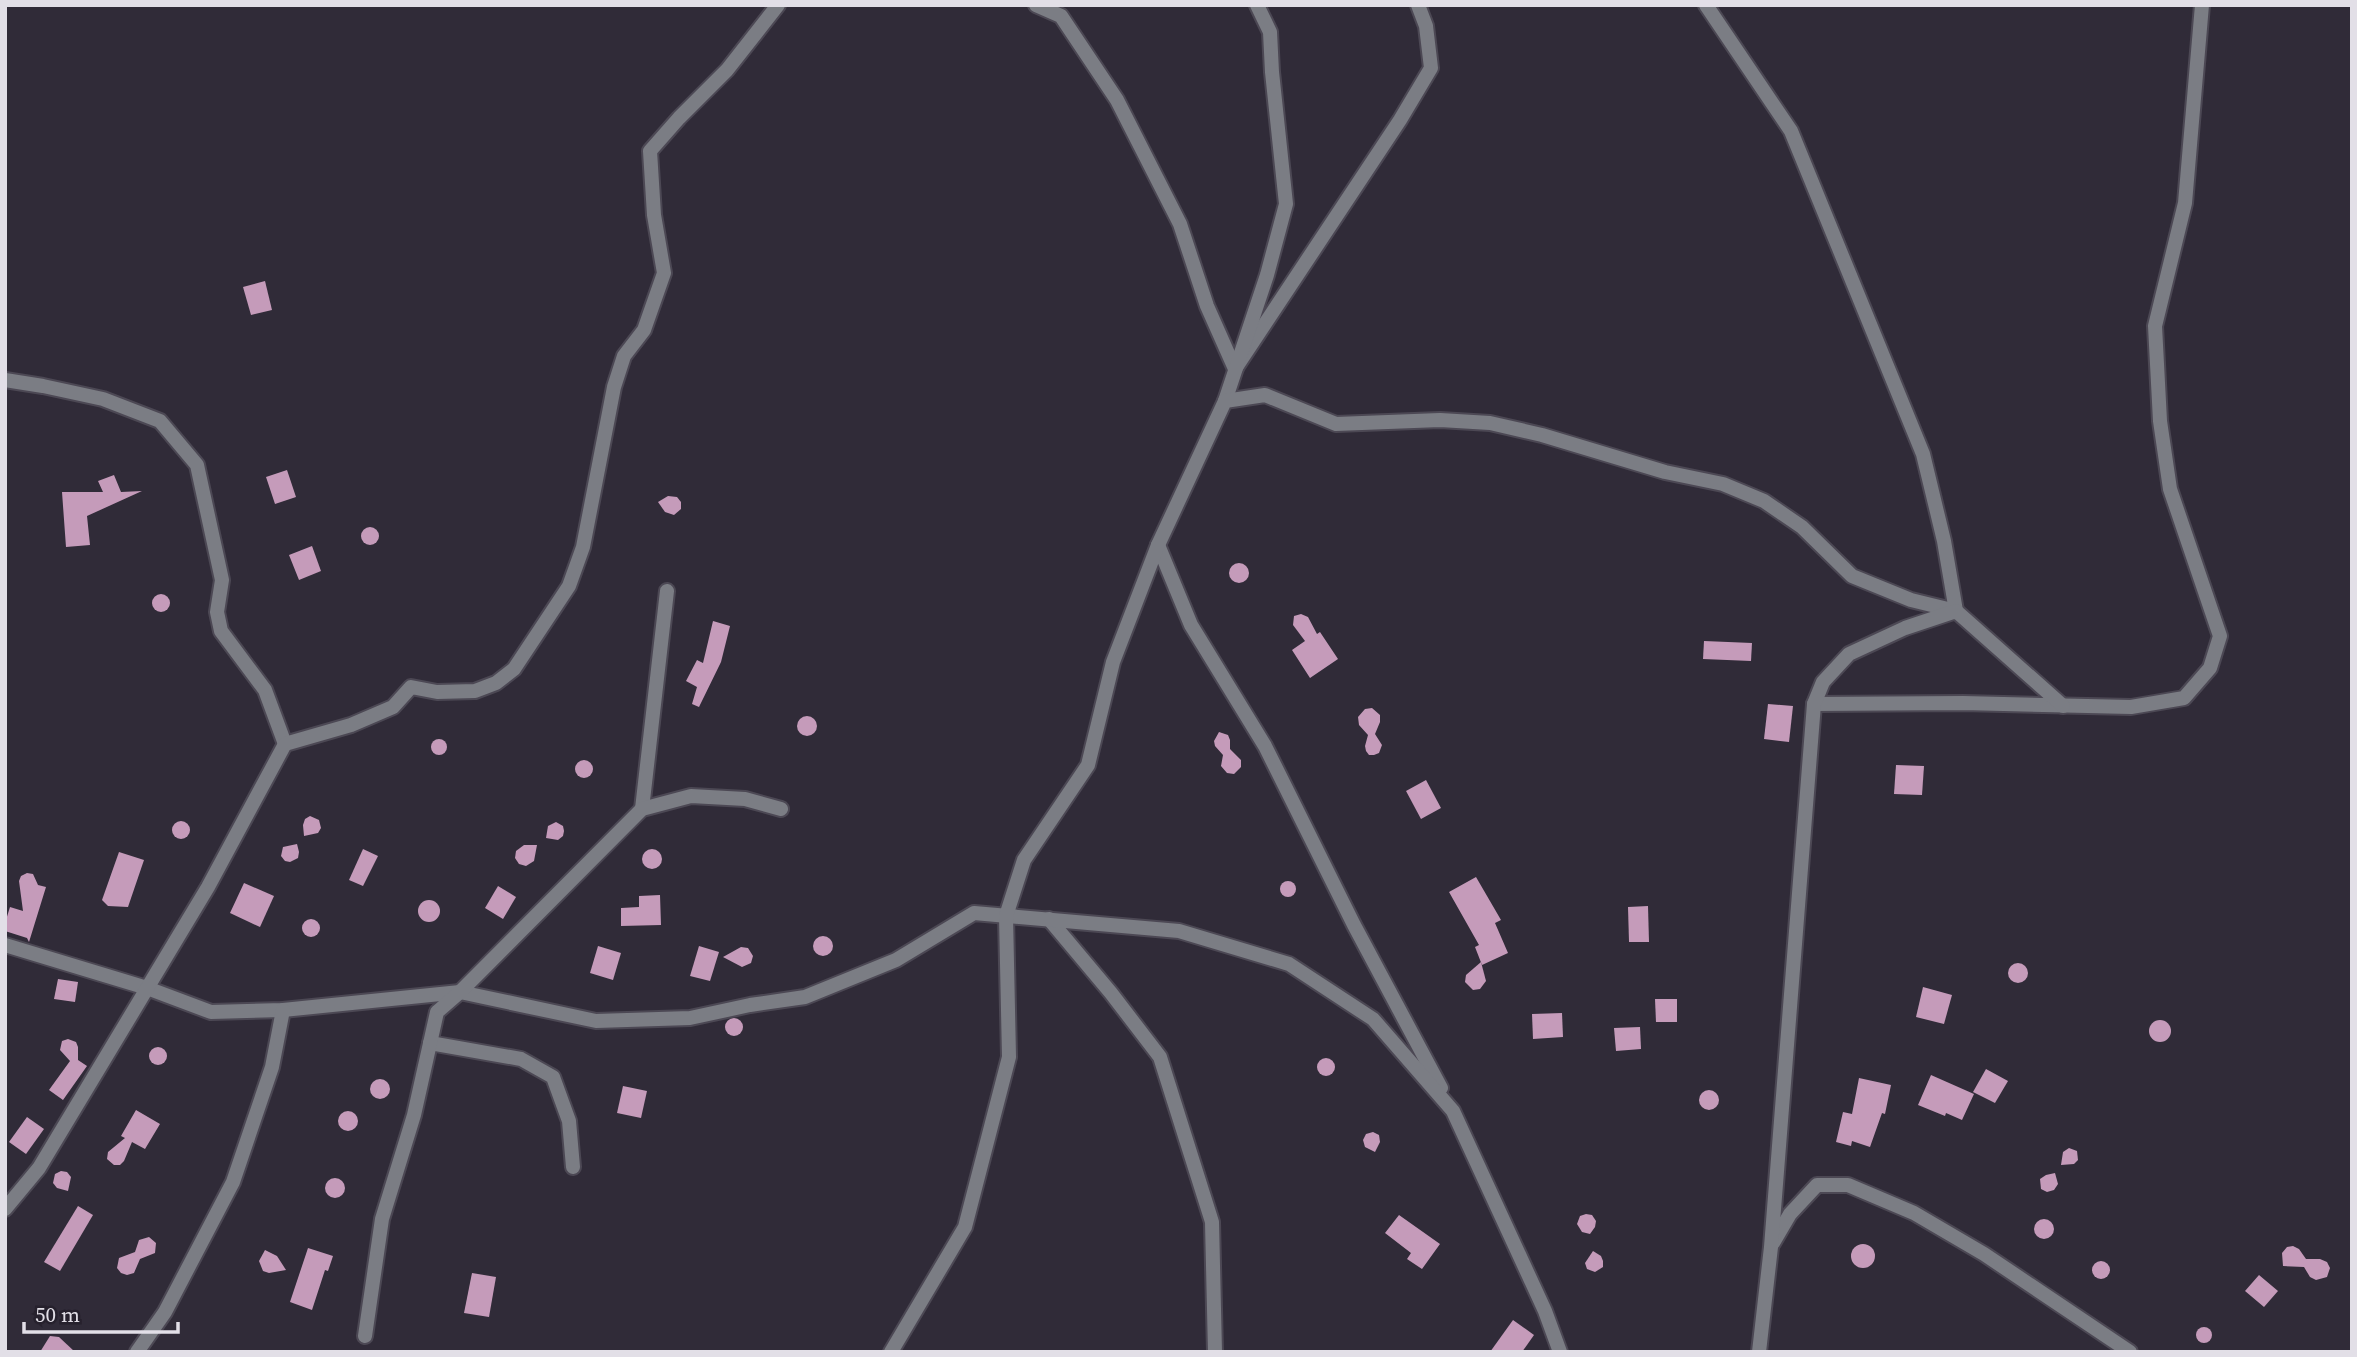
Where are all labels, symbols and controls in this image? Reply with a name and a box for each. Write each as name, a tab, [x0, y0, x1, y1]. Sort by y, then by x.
scale bar	[24, 1290, 178, 1334]
text: 50 m	[35, 1300, 80, 1329]

